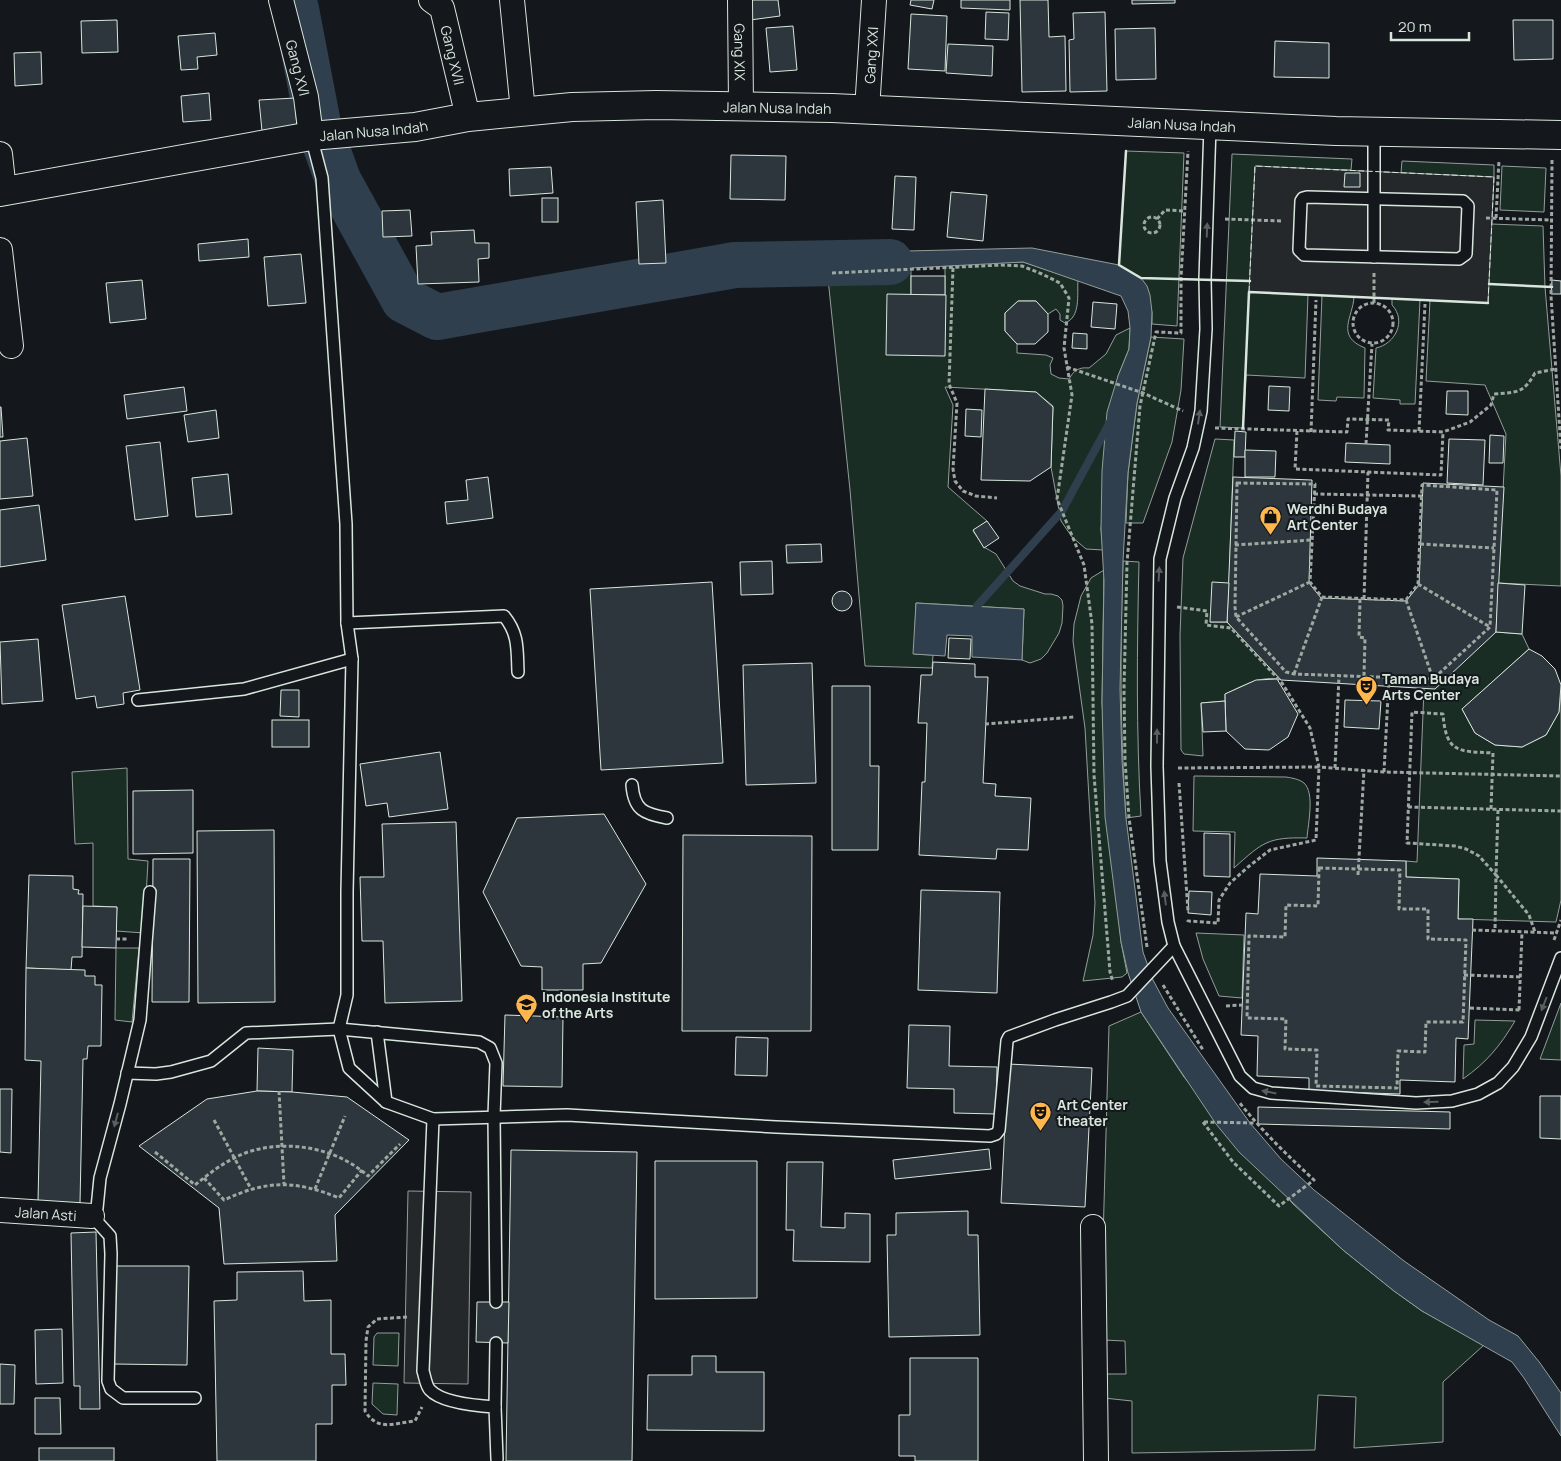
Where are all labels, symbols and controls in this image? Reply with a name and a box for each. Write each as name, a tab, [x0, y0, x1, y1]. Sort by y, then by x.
scale bar	[1391, 10, 1468, 42]
text: 20 m	[1398, 16, 1431, 37]
street label: Gang XVII	[437, 23, 469, 87]
street label: Gang XIX	[731, 23, 750, 81]
street label: Gang XXI	[859, 26, 882, 84]
street label: Gang XVI	[282, 38, 315, 98]
street label: Jalan Nusa Indah	[723, 97, 831, 117]
street label: Jalan Nusa Indah	[1127, 112, 1236, 136]
street label: Jalan Nusa Indah	[319, 115, 429, 145]
one-way arrow	[1203, 222, 1211, 238]
one-way arrow	[1196, 409, 1204, 425]
place label: Werdhi Budaya Art Center	[1287, 499, 1387, 534]
shop icon: Werdhi Budaya Art Center	[1259, 504, 1283, 535]
one-way arrow	[1156, 566, 1164, 582]
place label: Taman Budaya Arts Center	[1382, 669, 1479, 704]
theatre icon: Taman Budaya Arts Center	[1354, 674, 1378, 705]
one-way arrow	[1153, 728, 1161, 744]
one-way arrow	[1161, 890, 1169, 906]
place label: Indonesia Institute of the Arts	[542, 987, 670, 1022]
school or university icon: Indonesia Institute of the Arts	[514, 992, 538, 1023]
one-way arrow	[1539, 997, 1547, 1011]
one-way arrow	[1262, 1088, 1277, 1096]
place label: Art Center theater	[1057, 1095, 1128, 1130]
one-way arrow	[1423, 1099, 1439, 1107]
theatre icon: Art Center theater	[1029, 1100, 1053, 1131]
one-way arrow	[112, 1113, 120, 1128]
street label: Jalan Asti	[15, 1202, 77, 1224]

